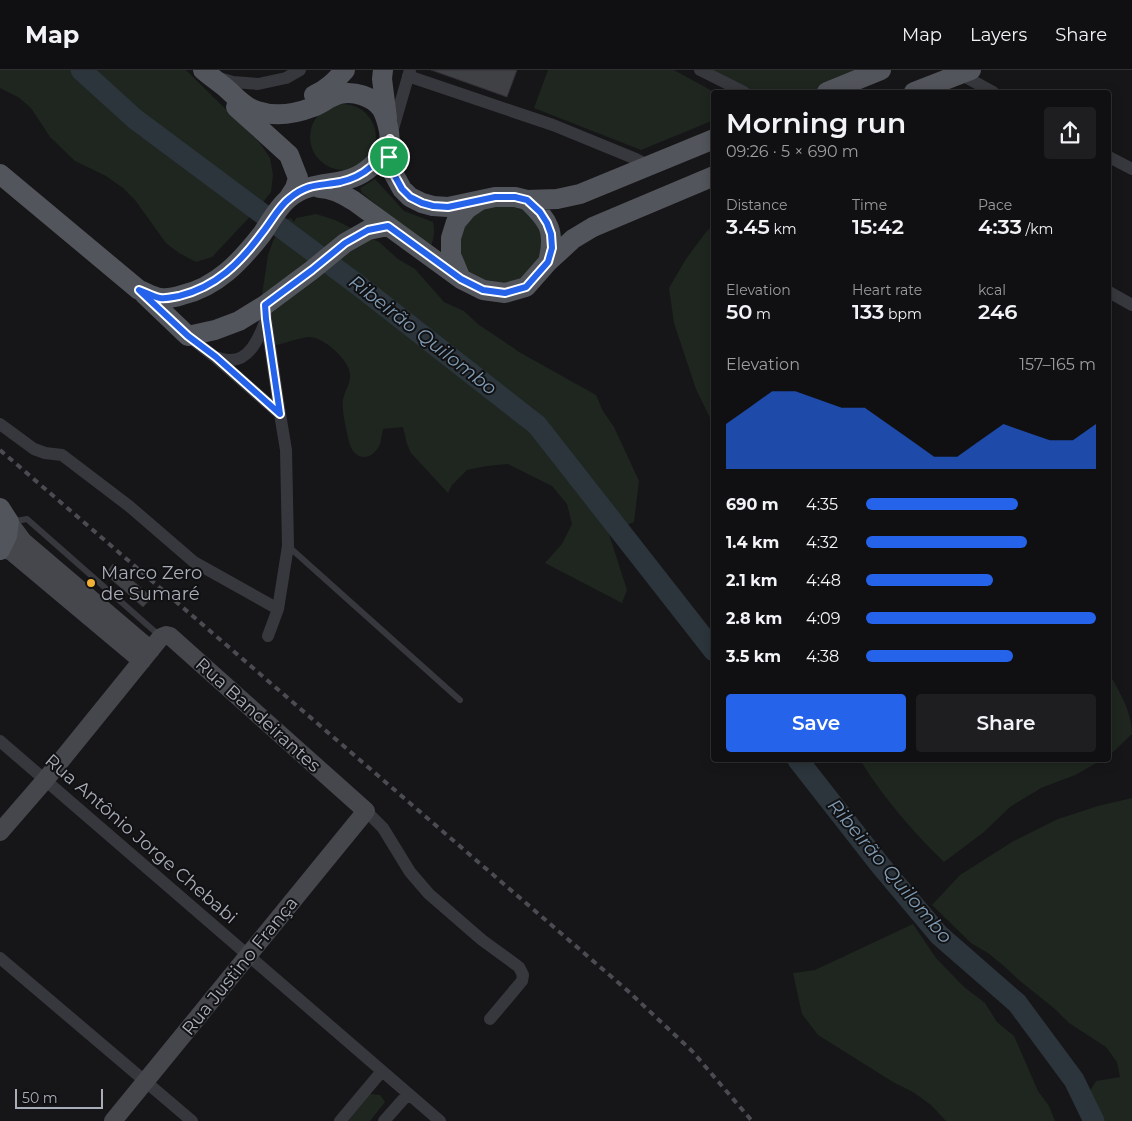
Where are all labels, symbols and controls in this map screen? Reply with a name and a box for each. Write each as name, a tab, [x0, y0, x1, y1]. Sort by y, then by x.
text: Map	[25, 20, 79, 49]
text: Map	[902, 24, 942, 46]
text: Layers	[970, 24, 1027, 46]
text: Share	[1055, 24, 1107, 46]
text: Morning run	[726, 106, 906, 140]
button: share	[1044, 107, 1096, 159]
pin	[368, 136, 410, 178]
text: 09:26 · 5 × 690 m	[726, 142, 859, 161]
icon: arrive	[375, 143, 403, 171]
text: Distance	[726, 196, 788, 214]
text: Time	[852, 196, 887, 214]
text: Pace	[978, 196, 1012, 214]
text: 3.45	[726, 214, 770, 239]
text: 15:42	[852, 214, 904, 239]
text: 4:33	[978, 214, 1022, 239]
text: km	[770, 220, 797, 238]
text: /km	[1022, 220, 1053, 238]
water label: Ribeirão Quilombo	[345, 270, 502, 400]
text: Elevation	[726, 281, 791, 299]
text: Heart rate	[852, 281, 922, 299]
text: kcal	[978, 281, 1006, 299]
text: 50	[726, 299, 752, 324]
text: 133	[852, 299, 884, 324]
text: 246	[978, 299, 1017, 324]
text: m	[752, 305, 771, 323]
text: bpm	[884, 305, 922, 323]
text: Elevation	[726, 355, 800, 374]
text: 157–165 m	[1019, 355, 1096, 374]
text: 690 m	[726, 495, 779, 514]
text: 4:35	[806, 495, 838, 514]
text: 1.4 km	[726, 533, 779, 552]
text: 4:32	[806, 533, 838, 552]
place label: Marco Zero de Sumaré	[101, 562, 202, 605]
text: 2.1 km	[726, 571, 778, 590]
text: 4:48	[806, 571, 841, 590]
marker: Marco Zero de Sumaré	[85, 577, 97, 589]
text: 2.8 km	[726, 609, 782, 628]
text: 4:09	[806, 609, 840, 628]
text: 3.5 km	[726, 647, 781, 666]
text: 4:38	[806, 647, 839, 666]
street label: Rua Bandeirantes	[191, 653, 325, 777]
button: Save	[726, 694, 906, 752]
button: Share	[916, 694, 1096, 752]
street label: Rua Antônio Jorge Chebabi	[40, 749, 242, 929]
water label: Ribeirão Quilombo	[823, 794, 957, 948]
street label: Rua Justino França	[177, 892, 303, 1040]
scale bar	[15, 1086, 102, 1109]
text: 50 m	[22, 1089, 58, 1107]

